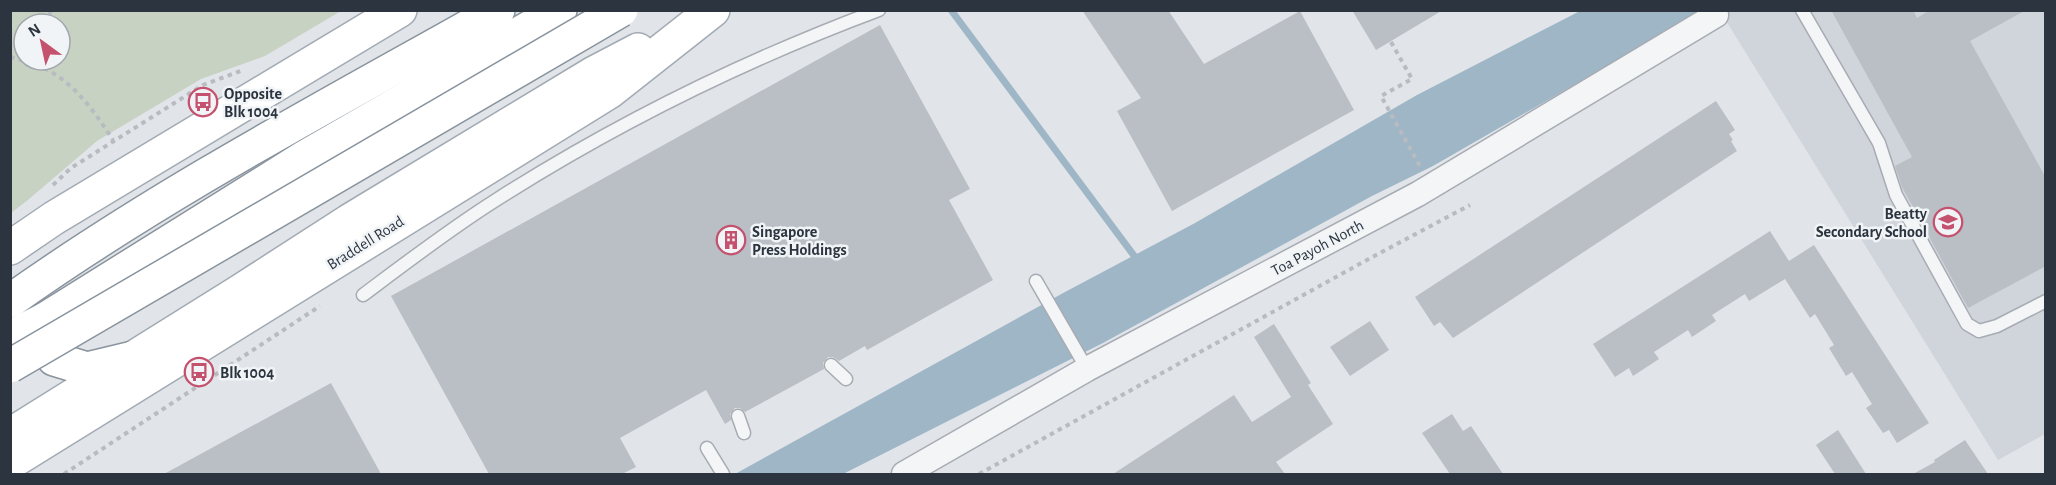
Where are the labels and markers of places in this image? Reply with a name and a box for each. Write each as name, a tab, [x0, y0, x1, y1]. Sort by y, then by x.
bus stop icon: Opposite Blk 1004	[187, 86, 219, 118]
place label: Opposite Blk 1004	[224, 86, 282, 120]
place label: Beatty Secondary School	[1816, 206, 1928, 241]
school or university icon: Beatty Secondary School	[1932, 206, 1964, 238]
building icon: Singapore Press Holdings	[715, 224, 747, 256]
place label: Singapore Press Holdings	[752, 224, 847, 258]
bus stop icon: Blk 1004	[183, 356, 215, 388]
place label: Blk 1004	[220, 365, 274, 381]

